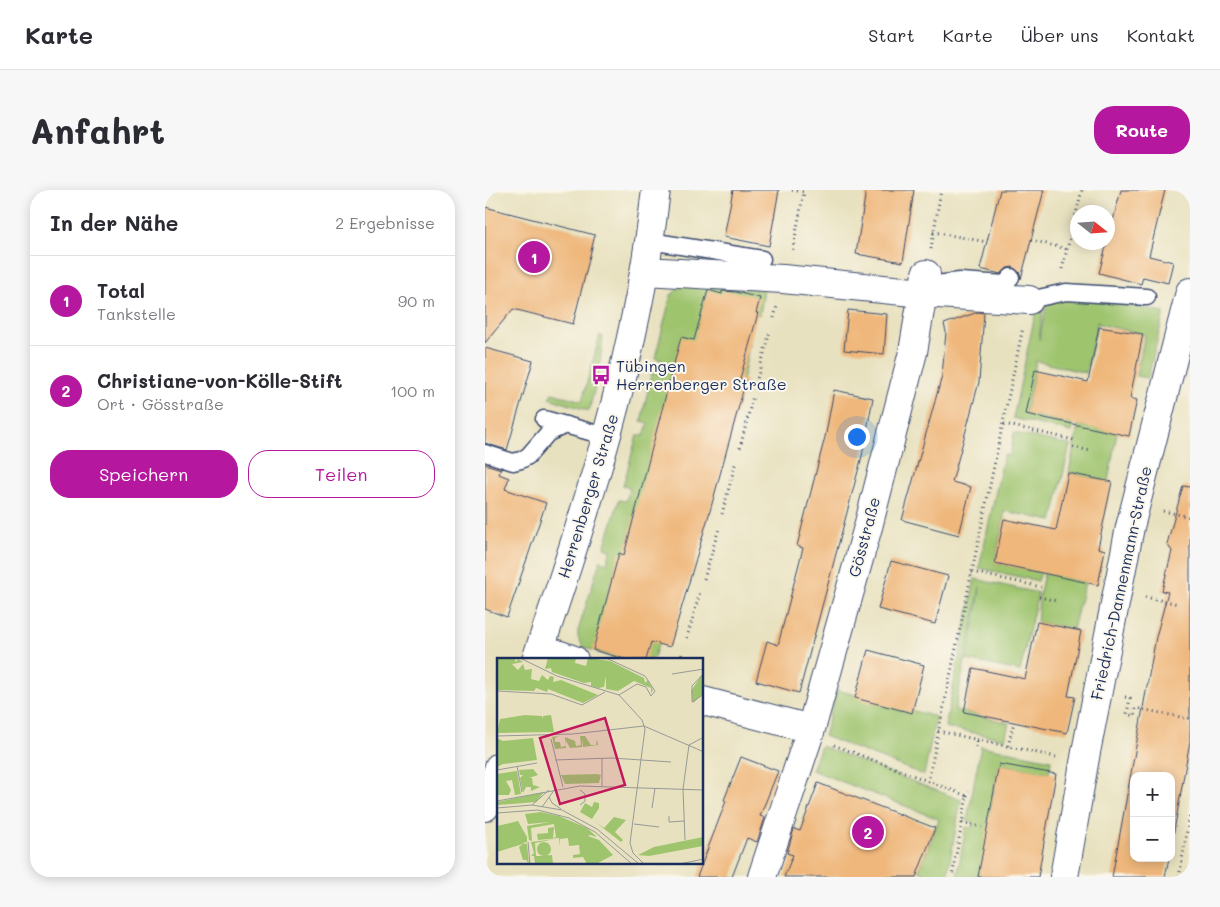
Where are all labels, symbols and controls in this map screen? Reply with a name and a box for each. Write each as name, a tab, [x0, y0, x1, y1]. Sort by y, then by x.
text: Karte	[25, 19, 93, 50]
text: Start	[868, 23, 915, 47]
text: Karte	[943, 23, 993, 47]
text: Über uns	[1021, 23, 1099, 47]
text: Kontakt	[1127, 23, 1195, 47]
button: Route	[1094, 106, 1190, 154]
text: Anfahrt	[30, 107, 165, 153]
north arrow	[1070, 205, 1115, 250]
text: In der Nähe	[50, 209, 178, 236]
text: 2 Ergebnisse	[335, 212, 435, 233]
pin: 1	[518, 238, 550, 276]
text: Total	[97, 278, 145, 303]
text: 1	[62, 290, 70, 311]
text: 90 m	[398, 290, 435, 311]
text: Tankstelle	[97, 303, 176, 324]
place label: Tübingen Herrenberger Straße	[616, 355, 787, 394]
bus stop icon: Tübingen Herrenberger Straße	[590, 364, 612, 386]
text: Christiane-von-Kölle-Stift	[97, 368, 343, 393]
text: 2	[62, 380, 70, 401]
text: 100 m	[390, 380, 435, 401]
text: Ort · Gösstraße	[97, 393, 224, 414]
street label: Herrenberger Straße	[553, 411, 623, 581]
your location	[844, 424, 870, 450]
button: Speichern	[50, 450, 238, 498]
button: Teilen	[248, 450, 435, 498]
street label: Friedrich-Dannenmann-Straße	[1085, 464, 1156, 702]
street label: Gösstraße	[843, 495, 884, 579]
inset map	[497, 658, 704, 864]
map controls	[1130, 772, 1175, 862]
button: +	[1130, 772, 1175, 817]
pin: 2	[852, 813, 884, 851]
button: −	[1130, 817, 1175, 862]

